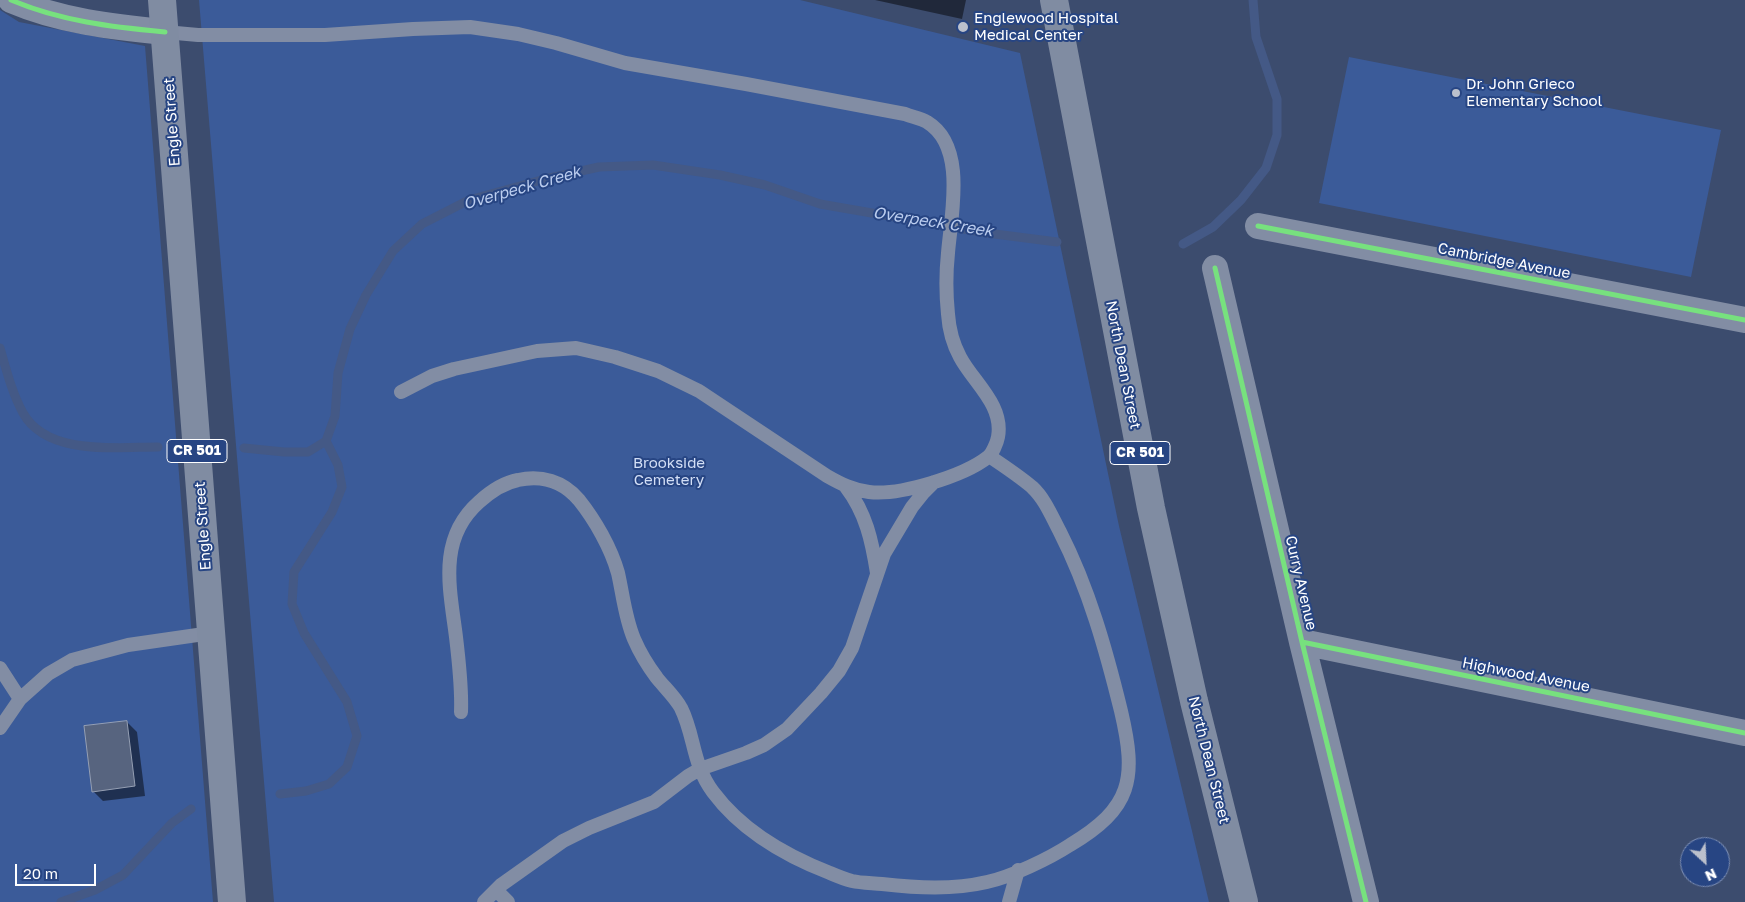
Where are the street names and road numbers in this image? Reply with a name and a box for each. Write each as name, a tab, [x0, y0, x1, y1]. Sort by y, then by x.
street label: Engle Street	[160, 77, 184, 167]
street label: Cambridge Avenue	[1436, 239, 1572, 283]
street label: North Dean Street	[1102, 299, 1144, 431]
road number: CR 501	[167, 440, 227, 462]
road number: CR 501	[1110, 442, 1170, 464]
street label: Engle Street	[191, 481, 215, 571]
street label: Curry Avenue	[1281, 534, 1321, 632]
street label: Highwood Avenue	[1461, 654, 1591, 696]
street label: North Dean Street	[1184, 694, 1234, 826]

